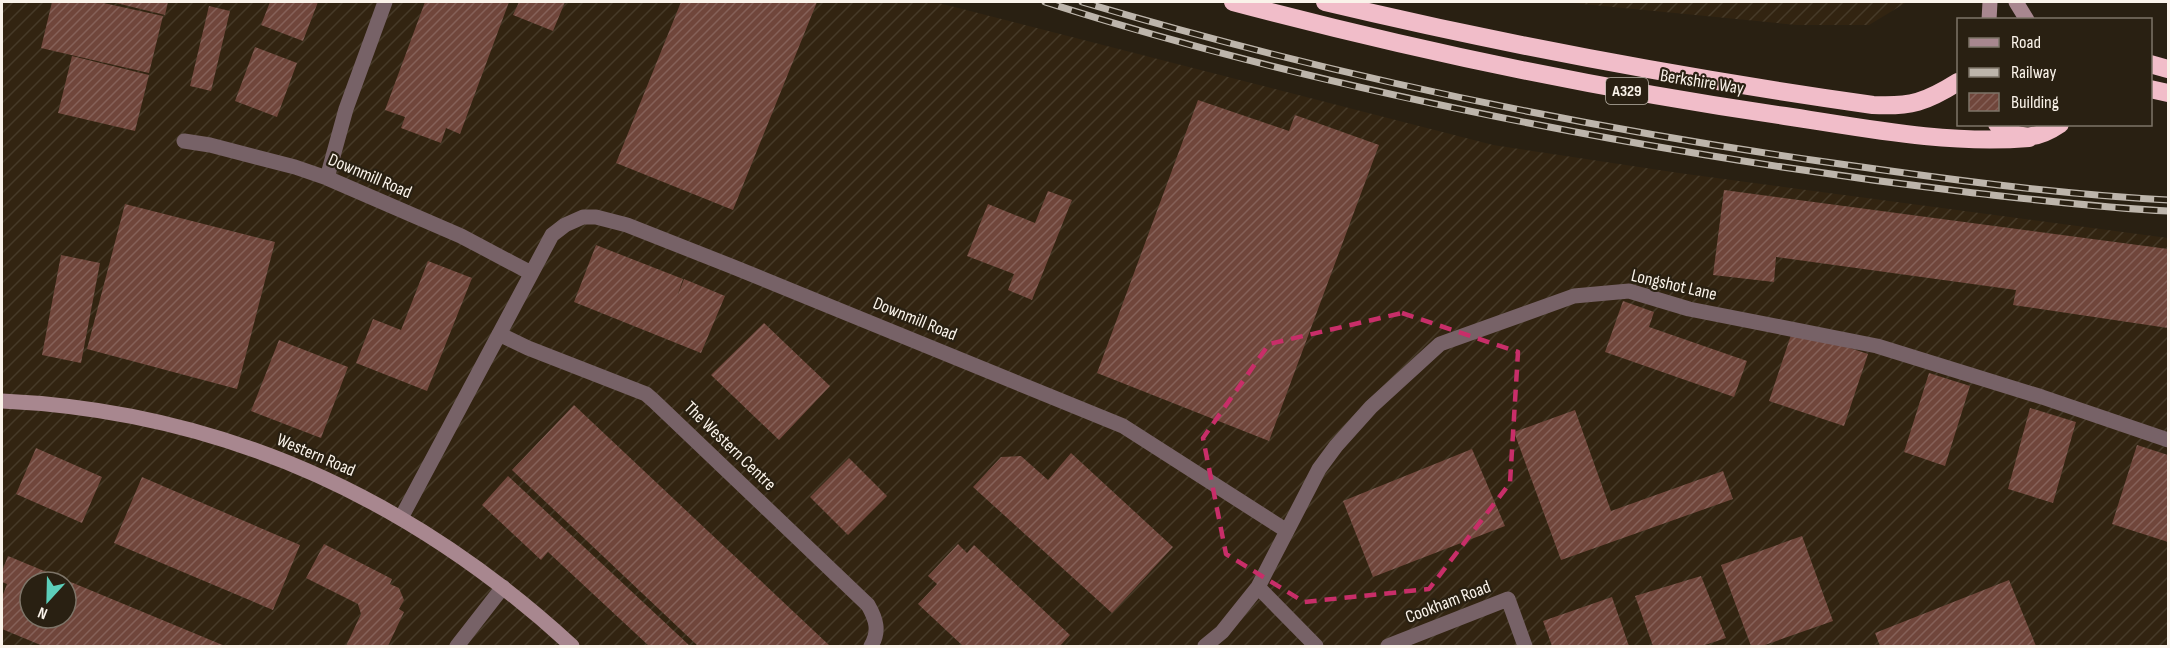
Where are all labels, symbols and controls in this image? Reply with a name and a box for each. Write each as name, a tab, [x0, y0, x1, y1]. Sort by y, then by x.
legend	[1957, 18, 2152, 126]
text: Road	[2011, 32, 2041, 53]
text: Railway	[2011, 62, 2056, 83]
street label: Berkshire Way	[1659, 65, 1745, 99]
road number: A329	[1606, 78, 1648, 104]
text: Building	[2011, 92, 2059, 113]
street label: Downmill Road	[325, 149, 415, 203]
street label: Longshot Lane	[1629, 265, 1719, 305]
street label: Downmill Road	[870, 293, 960, 345]
street label: The Western Centre	[680, 397, 780, 495]
street label: Western Road	[274, 429, 358, 481]
north arrow	[18, 570, 78, 630]
street label: Cookham Road	[1402, 576, 1494, 628]
text: N	[35, 602, 50, 623]

